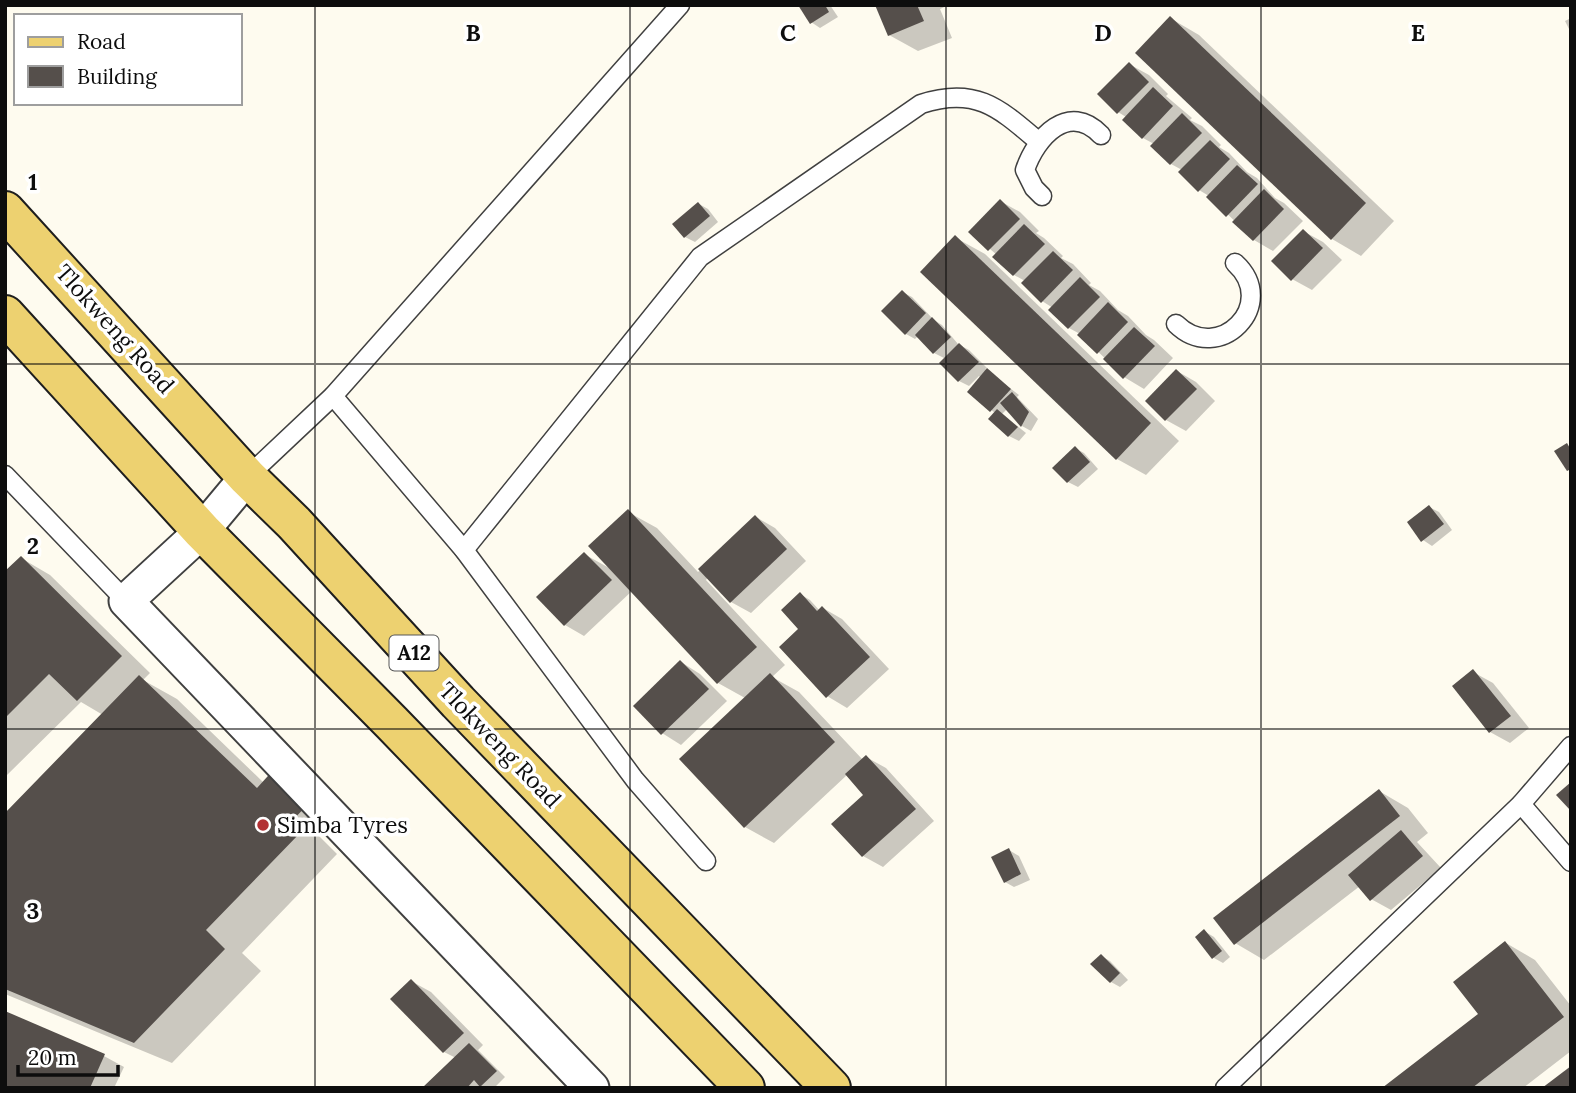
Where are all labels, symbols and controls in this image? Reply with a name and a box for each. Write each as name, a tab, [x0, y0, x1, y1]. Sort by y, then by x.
legend	[14, 14, 242, 105]
text: B	[465, 18, 481, 47]
text: C	[780, 18, 796, 47]
text: D	[1094, 18, 1112, 47]
text: E	[1411, 18, 1425, 47]
text: Road	[77, 28, 126, 55]
text: Building	[77, 63, 157, 90]
text: 1	[28, 167, 38, 196]
street label: Tlokweng Road	[50, 258, 181, 399]
text: 2	[27, 531, 39, 560]
road number: A12	[390, 636, 438, 670]
street label: Tlokweng Road	[433, 676, 568, 814]
place label: Simba Tyres	[277, 810, 408, 839]
marker: Simba Tyres	[255, 817, 271, 833]
text: 3	[27, 896, 39, 925]
scale bar	[18, 1034, 117, 1078]
text: 20 m	[28, 1044, 77, 1071]

